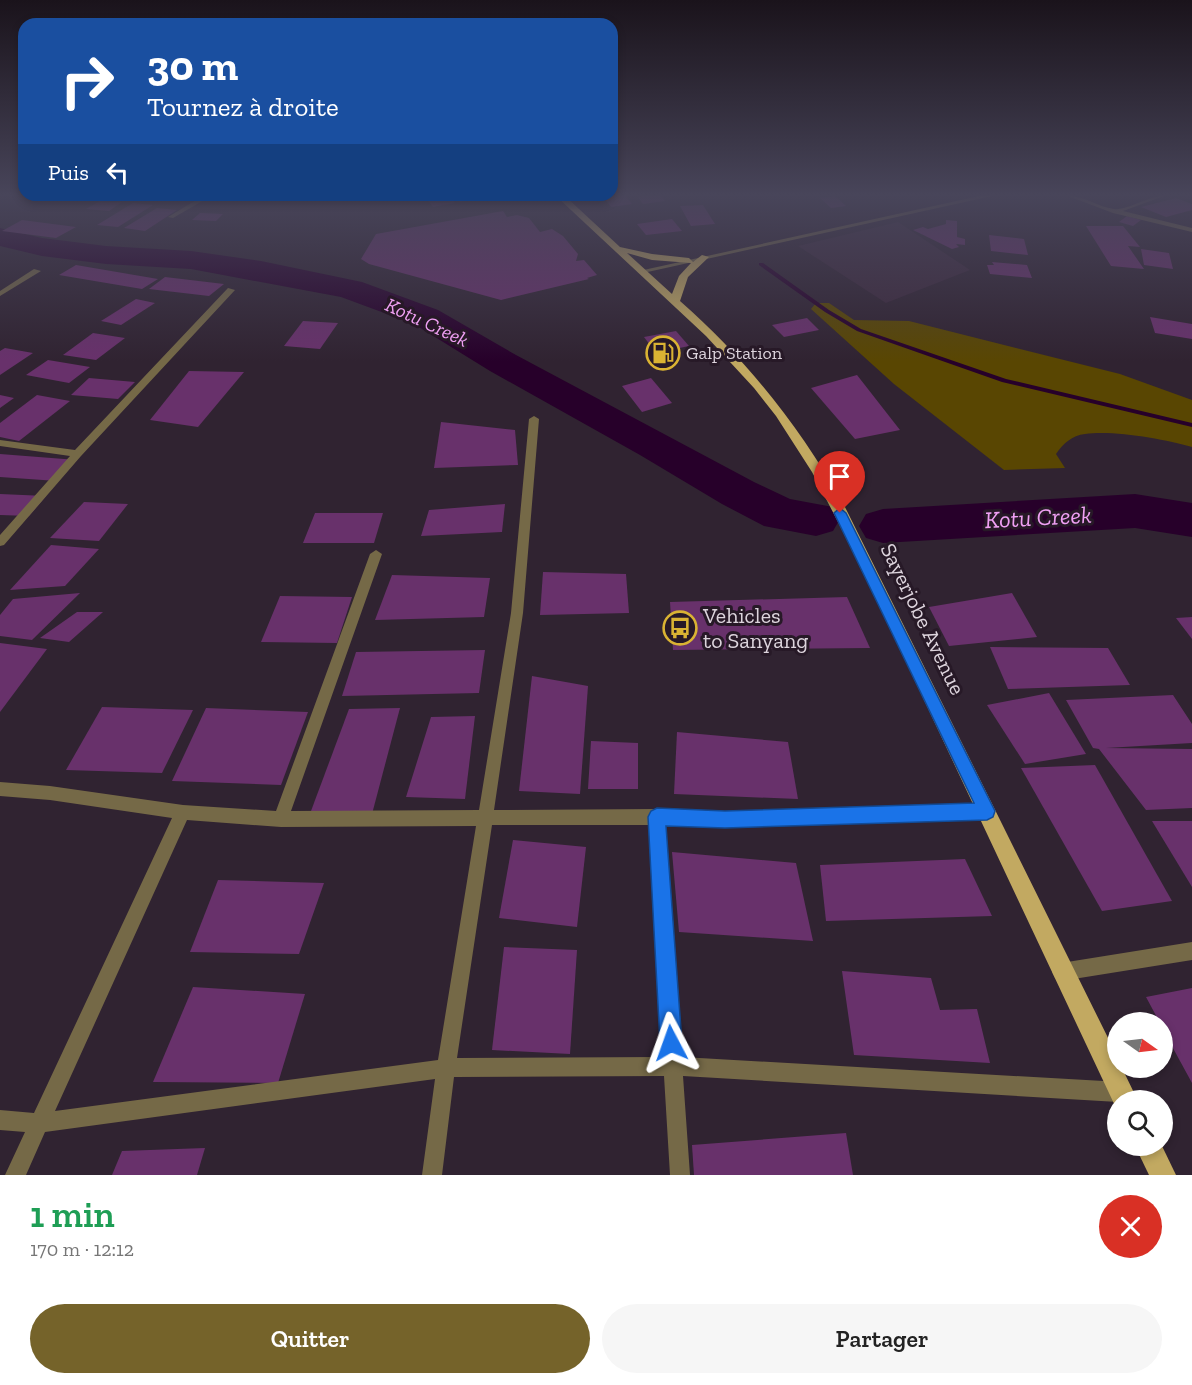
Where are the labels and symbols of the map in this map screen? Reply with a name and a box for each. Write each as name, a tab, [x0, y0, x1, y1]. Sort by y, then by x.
water label: Kotu Creek	[382, 292, 473, 352]
fuel station icon: Galp Station	[645, 335, 681, 371]
place label: Galp Station	[686, 342, 783, 364]
pin	[814, 451, 865, 513]
water label: Kotu Creek	[984, 500, 1092, 534]
street label: Sayerjobe Avenue	[875, 539, 971, 699]
place label: Vehicles to Sanyang	[702, 602, 808, 654]
bus stop icon: Vehicles to Sanyang	[662, 610, 698, 646]
position arrow	[639, 1011, 703, 1075]
north arrow	[1107, 1012, 1173, 1078]

